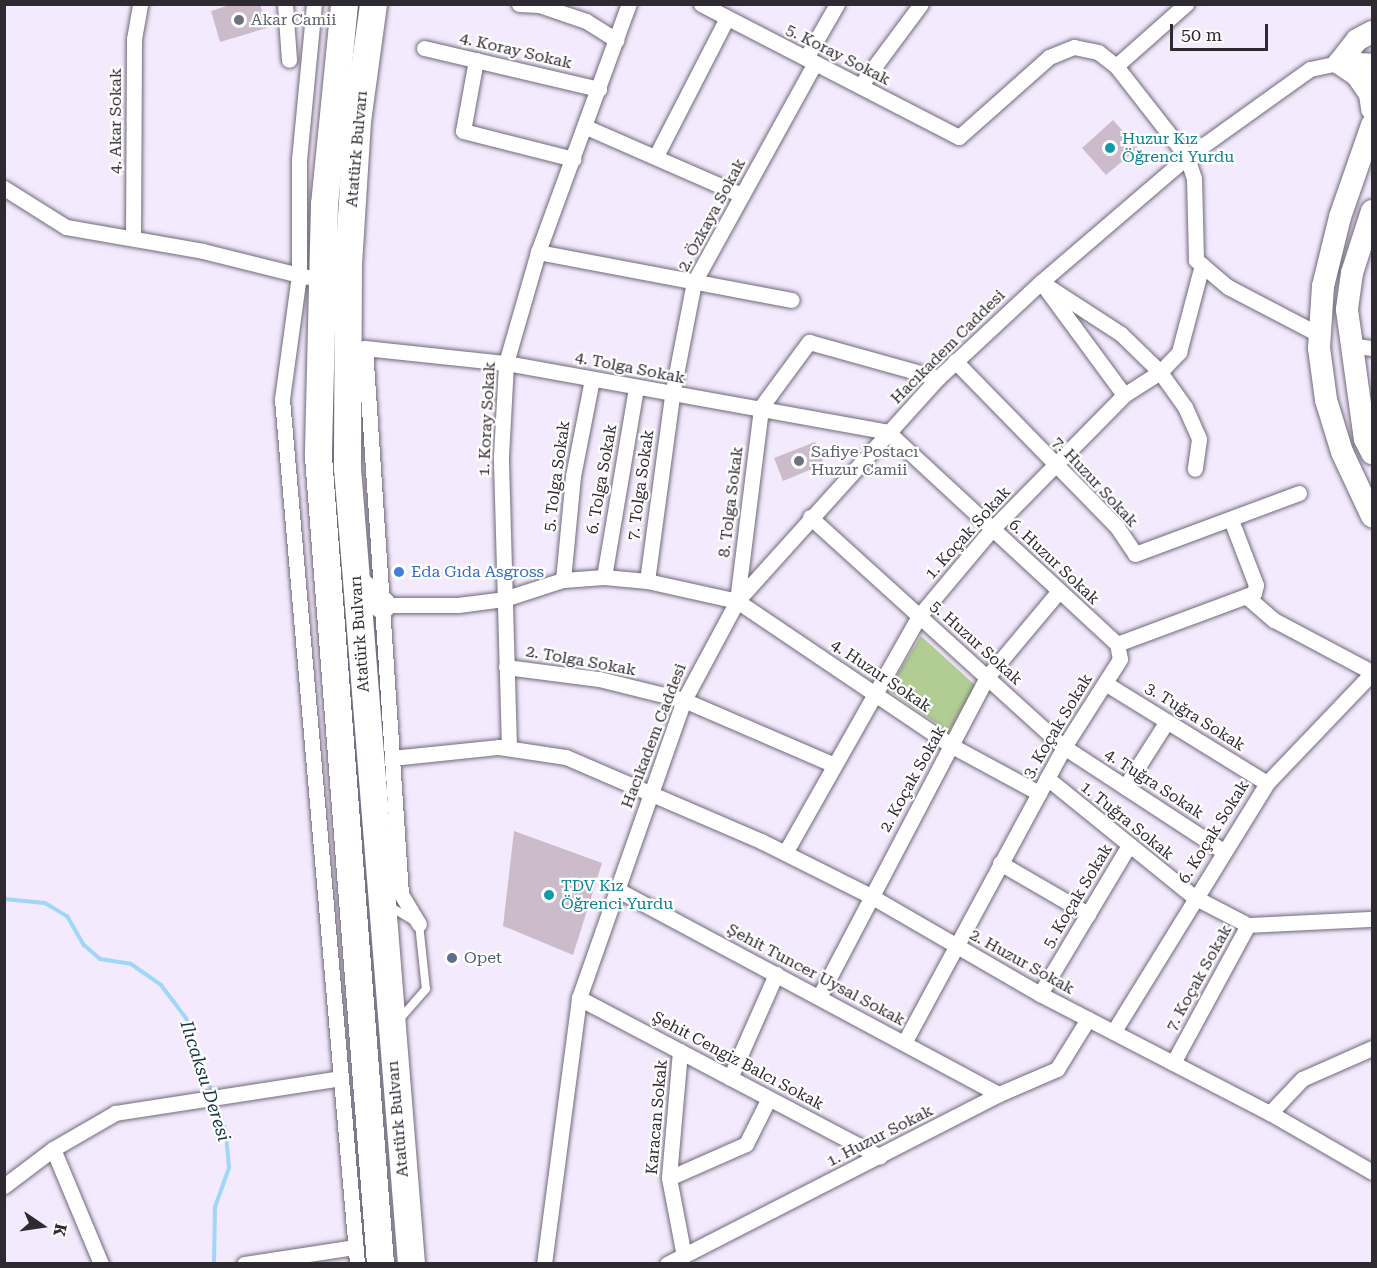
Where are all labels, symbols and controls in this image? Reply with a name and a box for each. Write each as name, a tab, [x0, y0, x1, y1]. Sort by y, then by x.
place label: Akar Camii	[251, 10, 336, 30]
scale bar	[1173, 12, 1270, 50]
marker: Akar Camii	[232, 13, 246, 27]
street label: 5. Koray Sokak	[782, 20, 894, 90]
text: 50 m	[1181, 24, 1222, 45]
street label: 4. Koray Sokak	[458, 29, 574, 73]
street label: 4. Akar Sokak	[106, 68, 126, 174]
street label: Atatürk Bulvarı	[342, 90, 372, 208]
place label: Huzur Kız Öğrenci Yurdu	[1122, 129, 1234, 167]
marker: Huzur Kız Öğrenci Yurdu	[1103, 141, 1117, 155]
street label: 2. Özkaya Sokak	[674, 155, 750, 275]
street label: Hacıkadem Caddesi	[887, 286, 1009, 408]
street label: 4. Tolga Sokak	[573, 348, 687, 388]
street label: 1. Koray Sokak	[474, 361, 500, 477]
street label: 5. Tolga Sokak	[540, 419, 574, 533]
street label: 6. Tolga Sokak	[583, 422, 621, 536]
street label: 7. Tolga Sokak	[624, 428, 658, 542]
street label: 7. Huzur Sokak	[1048, 433, 1142, 531]
place label: Safiye Postacı Huzur Camii	[811, 442, 918, 480]
street label: 8. Tolga Sokak	[715, 445, 747, 559]
marker: Safiye Postacı Huzur Camii	[792, 454, 806, 468]
street label: 1. Koçak Sokak	[921, 483, 1015, 583]
street label: 6. Huzur Sokak	[1005, 515, 1103, 609]
place label: Eda Gıda Asgross	[411, 562, 544, 582]
marker: Eda Gıda Asgross	[392, 565, 406, 579]
street label: Atatürk Bulvarı	[346, 575, 374, 693]
street label: 5. Huzur Sokak	[926, 597, 1026, 689]
street label: 4. Huzur Sokak	[827, 635, 935, 717]
street label: 2. Tolga Sokak	[524, 642, 638, 680]
street label: Hacıkadem Caddesi	[618, 661, 690, 811]
street label: 3. Koçak Sokak	[1019, 670, 1097, 782]
street label: 3. Tuğra Sokak	[1141, 679, 1249, 755]
street label: 2. Koçak Sokak	[876, 723, 950, 835]
street label: 4. Tuğra Sokak	[1101, 745, 1207, 823]
street label: 6. Koçak Sokak	[1174, 777, 1254, 887]
street label: 1. Tuğra Sokak	[1077, 778, 1177, 864]
street label: 5. Koçak Sokak	[1039, 840, 1117, 952]
place label: TDV Kız Öğrenci Yurdu	[561, 876, 673, 914]
marker: TDV Kız Öğrenci Yurdu	[542, 888, 556, 902]
street label: Şehit Tuncer Uysal Sokak	[724, 920, 908, 1030]
street label: 7. Koçak Sokak	[1162, 922, 1236, 1034]
street label: 2. Huzur Sokak	[966, 925, 1078, 999]
place label: Opet	[464, 948, 502, 968]
marker: Opet	[445, 951, 459, 965]
street label: Şehit Cengiz Balcı Sokak	[649, 1008, 827, 1114]
water label: Ilıcaksu Deresi	[175, 1018, 235, 1144]
street label: Karacan Sokak	[642, 1059, 672, 1175]
street label: Atatürk Bulvarı	[383, 1060, 413, 1178]
street label: 1. Huzur Sokak	[824, 1101, 936, 1171]
north arrow	[12, 1196, 72, 1256]
text: K	[49, 1222, 71, 1238]

